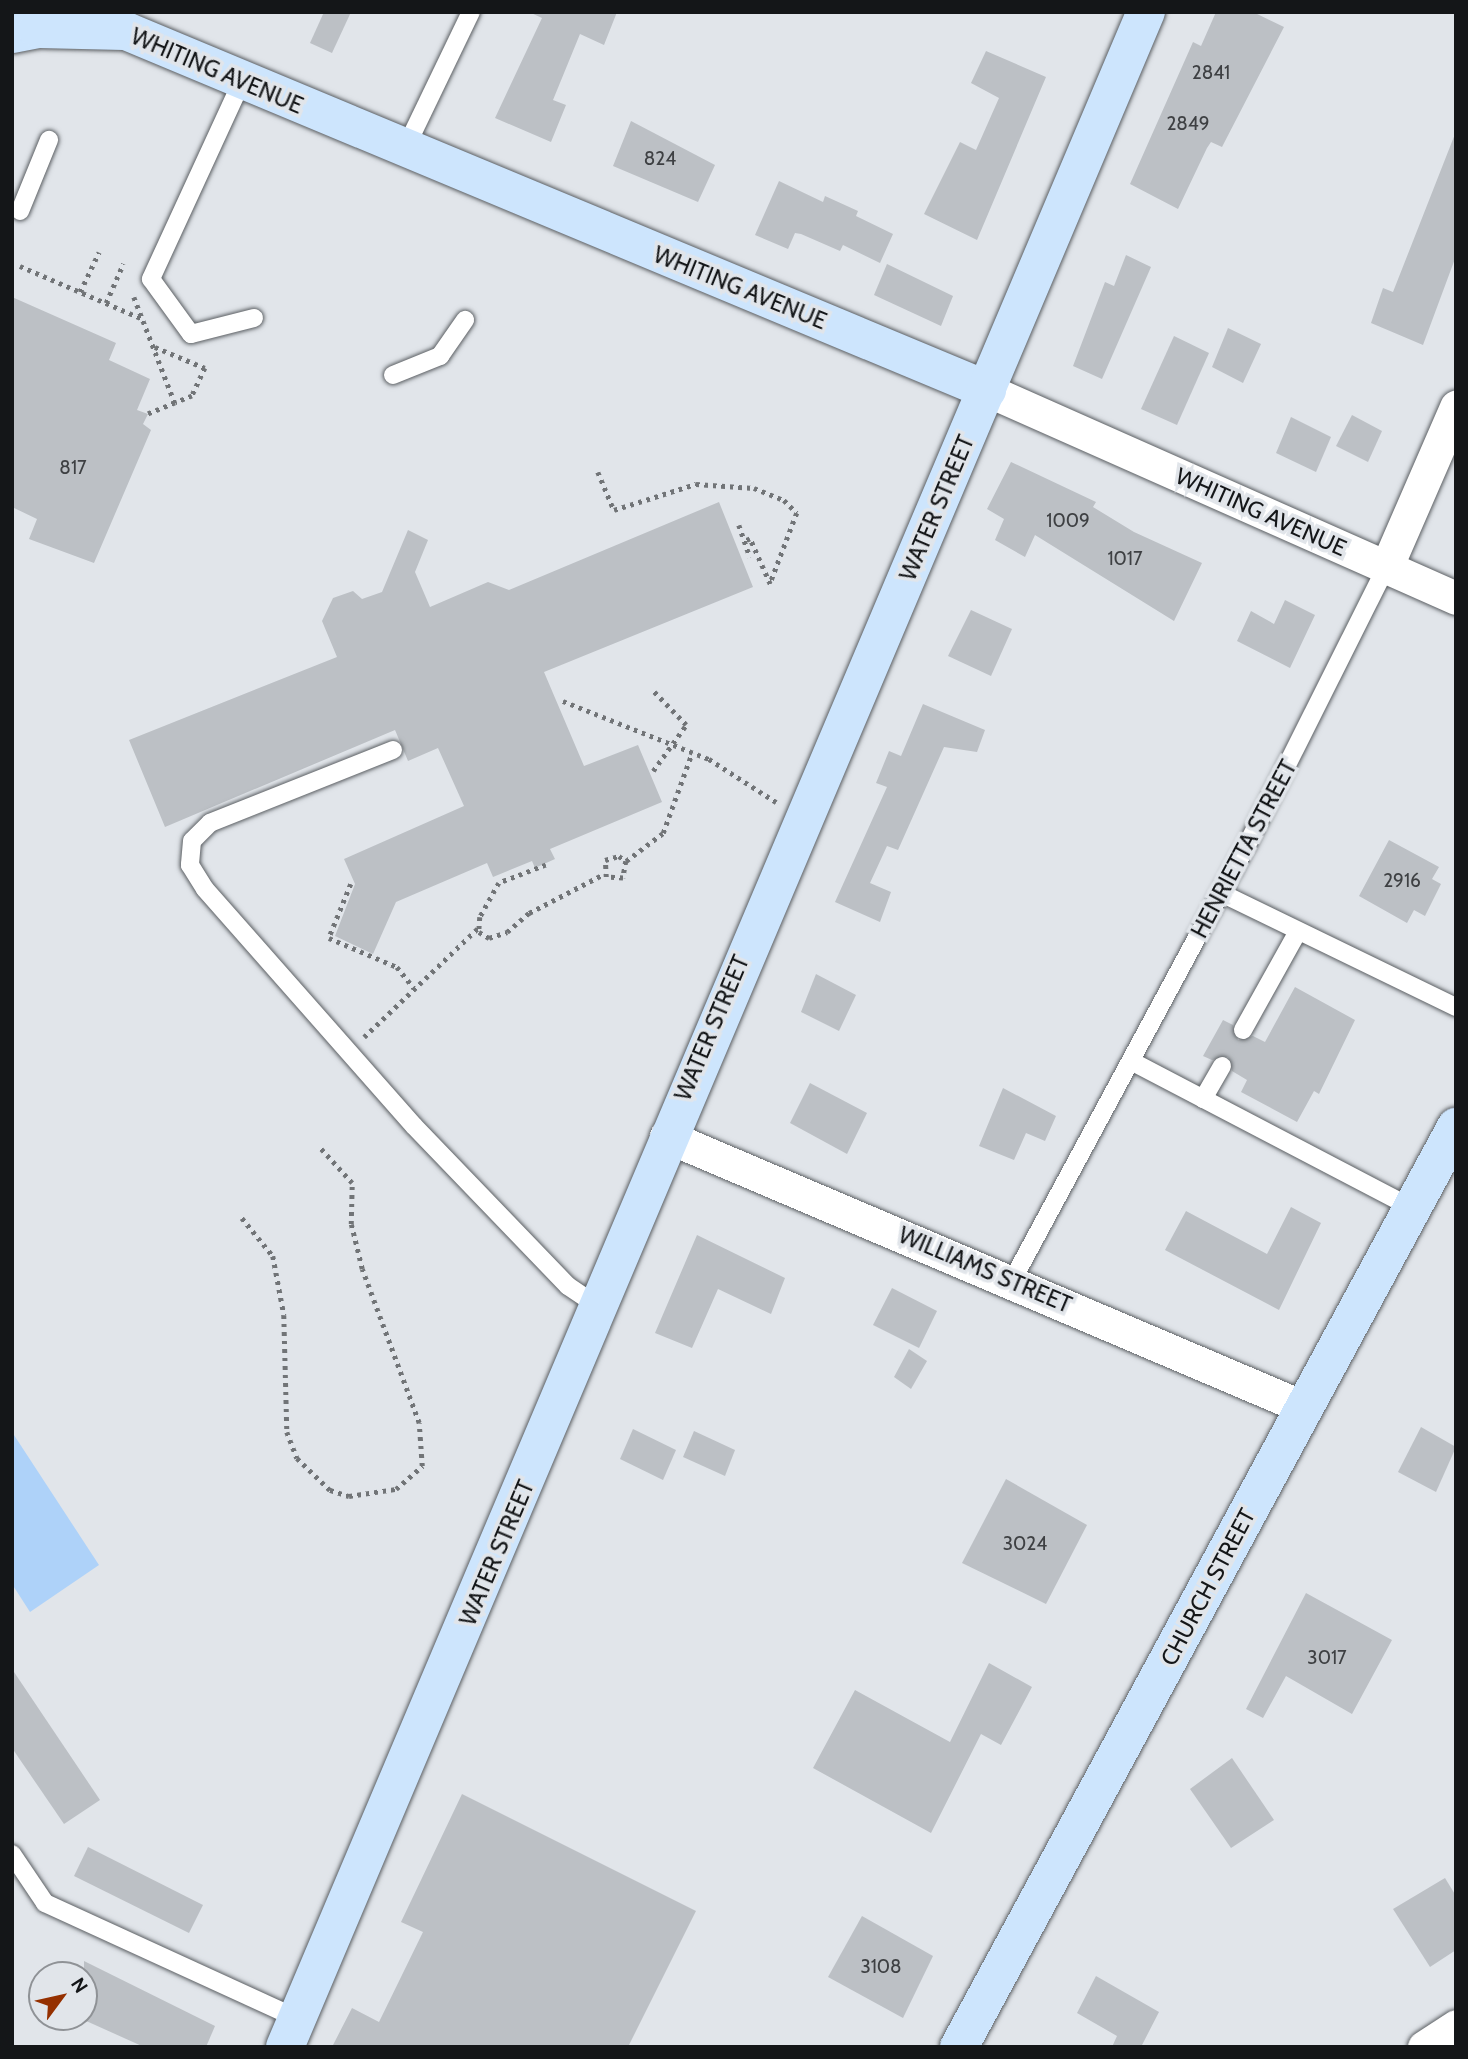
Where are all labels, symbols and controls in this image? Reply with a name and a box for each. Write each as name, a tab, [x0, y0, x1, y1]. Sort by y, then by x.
street label: WHITING AVENUE	[127, 22, 307, 120]
house number: 2841	[1192, 62, 1230, 84]
house number: 2849	[1166, 113, 1210, 135]
house number: 824	[644, 148, 676, 170]
street label: WHITING AVENUE	[649, 241, 831, 335]
street label: WATER STREET	[894, 431, 980, 585]
house number: 817	[59, 457, 87, 479]
street label: WHITING AVENUE	[1171, 462, 1351, 562]
house number: 1009	[1046, 510, 1090, 532]
house number: 1017	[1107, 548, 1143, 570]
street label: HENRIETTA STREET	[1185, 755, 1303, 943]
house number: 2916	[1383, 870, 1421, 892]
street label: WATER STREET	[669, 951, 755, 1105]
street label: WILLIAMS STREET	[894, 1221, 1076, 1319]
street label: WATER STREET	[454, 1476, 540, 1630]
street label: CHURCH STREET	[1155, 1504, 1261, 1670]
house number: 3024	[1003, 1533, 1047, 1555]
house number: 3017	[1307, 1647, 1347, 1669]
house number: 3108	[860, 1956, 902, 1978]
north arrow	[28, 1961, 98, 2031]
text: N	[66, 1973, 93, 1997]

